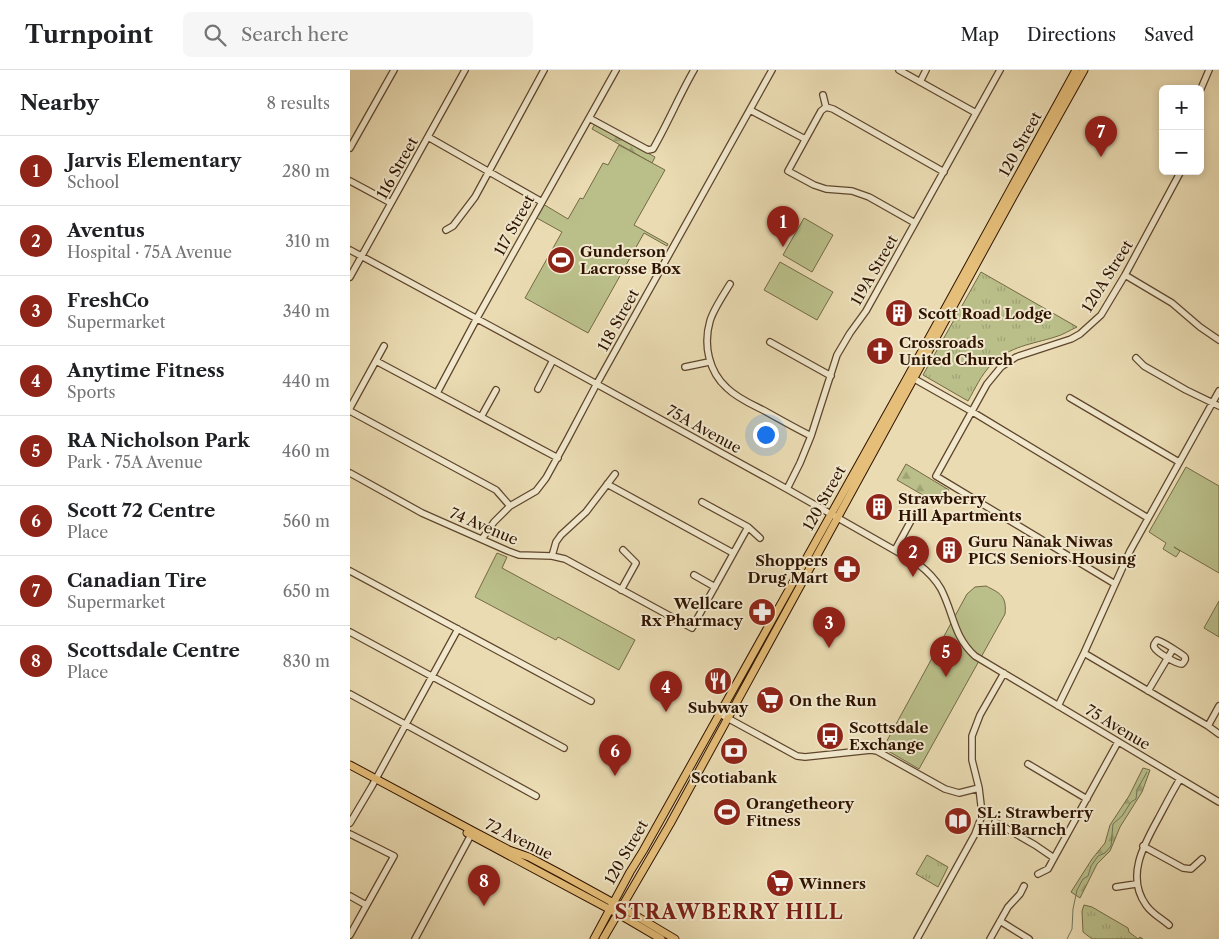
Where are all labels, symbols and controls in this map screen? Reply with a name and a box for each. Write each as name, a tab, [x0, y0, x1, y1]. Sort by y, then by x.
search box	[183, 12, 533, 57]
text: Turnpoint	[25, 20, 153, 49]
icon: search	[201, 21, 229, 49]
text: Search here	[241, 23, 349, 46]
text: Map	[960, 24, 999, 46]
text: Directions	[1027, 24, 1116, 46]
text: Saved	[1144, 24, 1194, 46]
map controls	[1159, 85, 1204, 175]
button: +	[1159, 85, 1204, 130]
text: Nearby	[20, 90, 99, 115]
text: 8 results	[267, 93, 330, 113]
street label: 120 Street	[994, 108, 1046, 180]
pin: 7	[1085, 116, 1117, 157]
button: −	[1159, 130, 1204, 175]
street label: 116 Street	[372, 133, 422, 202]
text: Jarvis Elementary	[67, 149, 241, 172]
text: 1	[32, 161, 40, 181]
text: 280 m	[282, 161, 330, 181]
text: School	[67, 172, 119, 192]
street label: 117 Street	[490, 191, 539, 259]
pin: 1	[767, 206, 799, 247]
text: Aventus	[67, 219, 145, 242]
text: 2	[31, 231, 41, 251]
text: 310 m	[285, 231, 330, 251]
street label: 119A Street	[846, 231, 902, 309]
street label: 120A Street	[1077, 236, 1137, 316]
text: Hospital · 75A Avenue	[67, 242, 232, 262]
place label: Gunderson Lacrosse Box	[580, 242, 681, 278]
sports icon: Gunderson Lacrosse Box	[546, 245, 576, 275]
street label: 118 Street	[593, 285, 643, 354]
text: FreshCo	[67, 289, 149, 312]
building icon: Scott Road Lodge	[884, 298, 914, 328]
text: 3	[31, 301, 41, 321]
text: 340 m	[283, 301, 330, 321]
place label: Scott Road Lodge	[918, 304, 1052, 323]
text: Supermarket	[67, 312, 165, 332]
place label: Crossroads United Church	[899, 333, 1014, 369]
church icon: Crossroads United Church	[865, 336, 895, 366]
text: Anytime Fitness	[67, 359, 225, 382]
text: 4	[31, 371, 41, 391]
text: 440 m	[282, 371, 330, 391]
text: Sports	[67, 382, 116, 402]
street label: 75A Avenue	[663, 401, 745, 457]
your location	[753, 422, 779, 448]
text: RA Nicholson Park	[67, 429, 250, 452]
text: 5	[32, 441, 40, 461]
text: 460 m	[282, 441, 330, 461]
text: Park · 75A Avenue	[67, 452, 203, 472]
street label: 120 Street	[798, 462, 850, 534]
place label: Strawberry Hill Apartments	[898, 489, 1022, 525]
building icon: Strawberry Hill Apartments	[864, 492, 894, 522]
text: Scott 72 Centre	[67, 499, 215, 522]
street label: 74 Avenue	[447, 503, 521, 549]
text: 6	[31, 511, 41, 531]
text: 560 m	[283, 511, 330, 531]
text: Place	[67, 522, 108, 542]
place label: Guru Nanak Niwas PICS Seniors Housing	[968, 532, 1136, 568]
building icon: Guru Nanak Niwas PICS Seniors Housing	[934, 535, 964, 565]
pin: 2	[897, 536, 929, 577]
place label: Shoppers Drug Mart	[747, 551, 828, 587]
pharmacy icon: Shoppers Drug Mart	[832, 554, 862, 584]
text: Canadian Tire	[67, 569, 207, 592]
text: 7	[32, 581, 40, 601]
text: 650 m	[283, 581, 330, 601]
text: Supermarket	[67, 592, 165, 612]
place label: Wellcare Rx Pharmacy	[640, 594, 744, 630]
pharmacy icon: Wellcare Rx Pharmacy	[747, 597, 777, 627]
pin: 3	[813, 607, 845, 648]
pin: 5	[930, 636, 962, 677]
text: Scottsdale Centre	[67, 639, 240, 662]
text: 8	[31, 651, 41, 671]
text: 830 m	[282, 651, 330, 671]
text: Place	[67, 662, 108, 682]
restaurant icon: Subway	[703, 666, 733, 696]
pin: 4	[650, 671, 682, 712]
supermarket icon: On the Run	[755, 685, 785, 715]
place label: On the Run	[789, 691, 877, 710]
place label: Subway	[688, 698, 749, 717]
street label: 75 Avenue	[1082, 700, 1154, 754]
place label: Scottsdale Exchange	[849, 718, 928, 754]
bus stop icon: Scottsdale Exchange	[815, 721, 845, 751]
pin: 6	[599, 735, 631, 776]
bank icon: Scotiabank	[719, 736, 749, 766]
place label: Scotiabank	[691, 768, 778, 787]
place label: Orangetheory Fitness	[746, 794, 855, 830]
sports icon: Orangetheory Fitness	[712, 797, 742, 827]
place label: SL: Strawberry Hill Barnch	[977, 803, 1094, 839]
library icon: SL: Strawberry Hill Barnch	[943, 806, 973, 836]
street label: 72 Avenue	[482, 815, 556, 863]
street label: 120 Street	[600, 816, 652, 887]
pin: 8	[468, 865, 500, 906]
supermarket icon: Winners	[765, 868, 795, 898]
place label: Winners	[798, 874, 866, 893]
district label: STRAWBERRY HILL	[615, 900, 843, 924]

